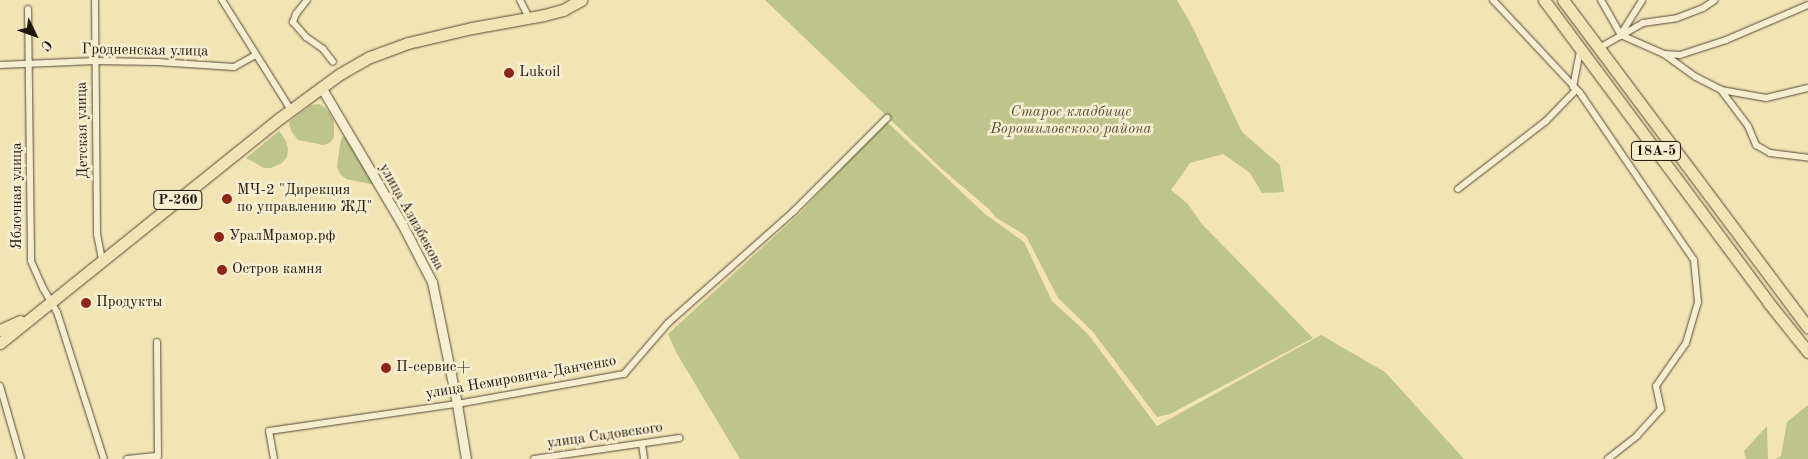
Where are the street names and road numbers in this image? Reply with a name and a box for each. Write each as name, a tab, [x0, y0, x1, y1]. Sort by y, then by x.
street label: Гродненская улица	[81, 41, 209, 61]
street label: Детская улица	[73, 81, 93, 179]
road number: 18А-5	[1630, 140, 1682, 162]
street label: Яблочная улица	[9, 142, 27, 250]
street label: улица Азизбекова	[374, 161, 448, 273]
road number: Р-260	[153, 188, 203, 212]
street label: улица Немировича-Данченко	[424, 352, 618, 404]
street label: улица Садовского	[546, 419, 664, 453]

